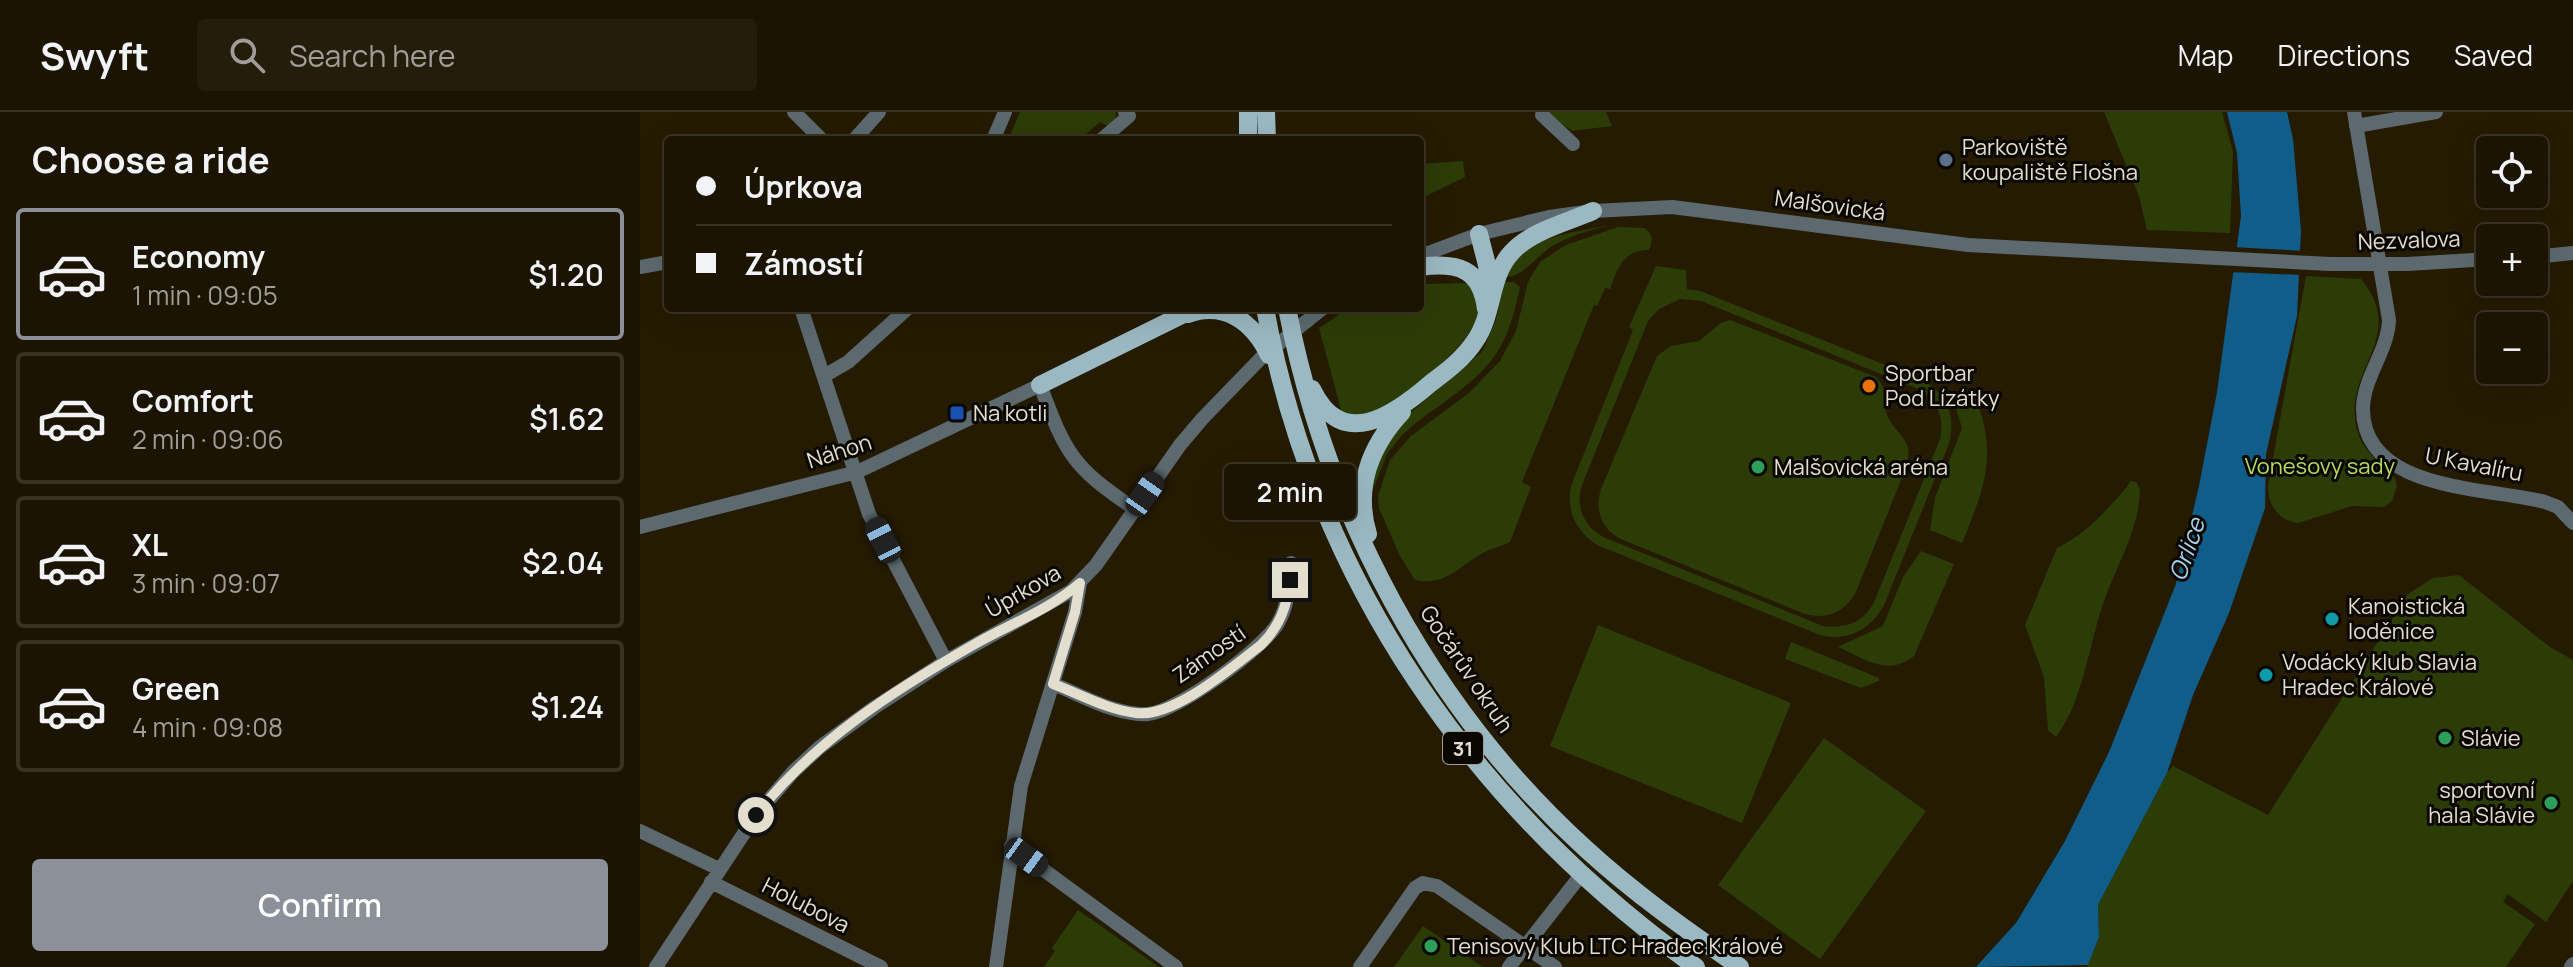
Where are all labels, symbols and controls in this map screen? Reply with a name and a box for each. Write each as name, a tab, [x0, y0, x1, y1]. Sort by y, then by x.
search box	[197, 19, 757, 91]
text: Swyft	[40, 29, 149, 81]
icon: search	[225, 33, 269, 77]
text: Search here	[289, 35, 456, 76]
text: Map	[2178, 36, 2233, 74]
text: Directions	[2277, 36, 2410, 74]
text: Saved	[2454, 36, 2533, 74]
place label: Parkoviště koupaliště Flošna	[1962, 132, 2138, 187]
text: Choose a ride	[32, 135, 270, 184]
map controls	[2476, 136, 2548, 384]
button: locate	[2476, 136, 2548, 208]
marker: Parkoviště koupaliště Flošna	[1937, 151, 1955, 169]
text: Úprkova	[744, 166, 863, 207]
street label: Malšovická	[1773, 182, 1887, 228]
street label: Nezvalova	[2357, 223, 2461, 257]
button: +	[2476, 224, 2548, 296]
text: Economy	[132, 236, 265, 277]
icon: car	[36, 238, 108, 310]
text: Zámostí	[744, 243, 864, 284]
text: $1.20	[529, 254, 604, 295]
text: 1 min · 09:05	[132, 277, 278, 313]
button: −	[2476, 312, 2548, 384]
place label: Sportbar Pod Lízátky	[1885, 358, 2000, 413]
marker: Sportbar Pod Lízátky	[1860, 377, 1878, 395]
text: Comfort	[132, 380, 254, 421]
icon: car	[36, 382, 108, 454]
text: $1.62	[529, 398, 604, 439]
place label: Na kotli	[973, 398, 1047, 428]
marker: Na kotli	[948, 404, 966, 422]
text: 2 min · 09:06	[132, 421, 284, 457]
street label: Náhon	[803, 426, 875, 476]
street label: U Kavalíru	[2423, 440, 2525, 488]
park label: Vonešovy sady	[2245, 451, 2396, 481]
place label: Malšovická aréna	[1774, 452, 1948, 482]
marker: Malšovická aréna	[1749, 458, 1767, 476]
callout: 2 min	[1224, 464, 1356, 520]
car	[1121, 467, 1169, 521]
text: 2 min	[1257, 474, 1323, 510]
water label: Orlice	[2160, 511, 2213, 585]
car	[861, 513, 905, 567]
text: XL	[132, 524, 168, 565]
icon: car	[36, 526, 108, 598]
text: $2.04	[522, 542, 604, 583]
street label: Úprkova	[980, 557, 1066, 625]
route end	[1272, 562, 1308, 598]
text: 3 min · 09:07	[132, 565, 280, 601]
place label: Kanoistická loděnice	[2348, 591, 2465, 646]
street label: Gočárův okruh	[1413, 600, 1521, 738]
marker: Kanoistická loděnice	[2323, 610, 2341, 628]
street label: Zámostí	[1167, 618, 1251, 690]
place label: Vodácký klub Slavia Hradec Králové	[2282, 647, 2477, 702]
marker: Vodácký klub Slavia Hradec Králové	[2257, 666, 2275, 684]
text: Green	[132, 668, 220, 709]
icon: car	[36, 670, 108, 742]
text: $1.24	[530, 686, 604, 727]
text: 4 min · 09:08	[132, 709, 283, 745]
place label: Slávie	[2461, 723, 2521, 753]
marker: Slávie	[2436, 729, 2454, 747]
road number: 31	[1443, 732, 1483, 764]
place label: sportovní hala Slávie	[2428, 775, 2535, 830]
marker: sportovní hala Slávie	[2542, 794, 2560, 812]
route start	[738, 797, 774, 833]
car	[1000, 833, 1052, 881]
button: Confirm	[32, 859, 608, 951]
street label: Holubova	[757, 870, 855, 940]
place label: Tenisový Klub LTC Hradec Králové	[1447, 931, 1783, 961]
marker: Tenisový Klub LTC Hradec Králové	[1422, 937, 1440, 955]

